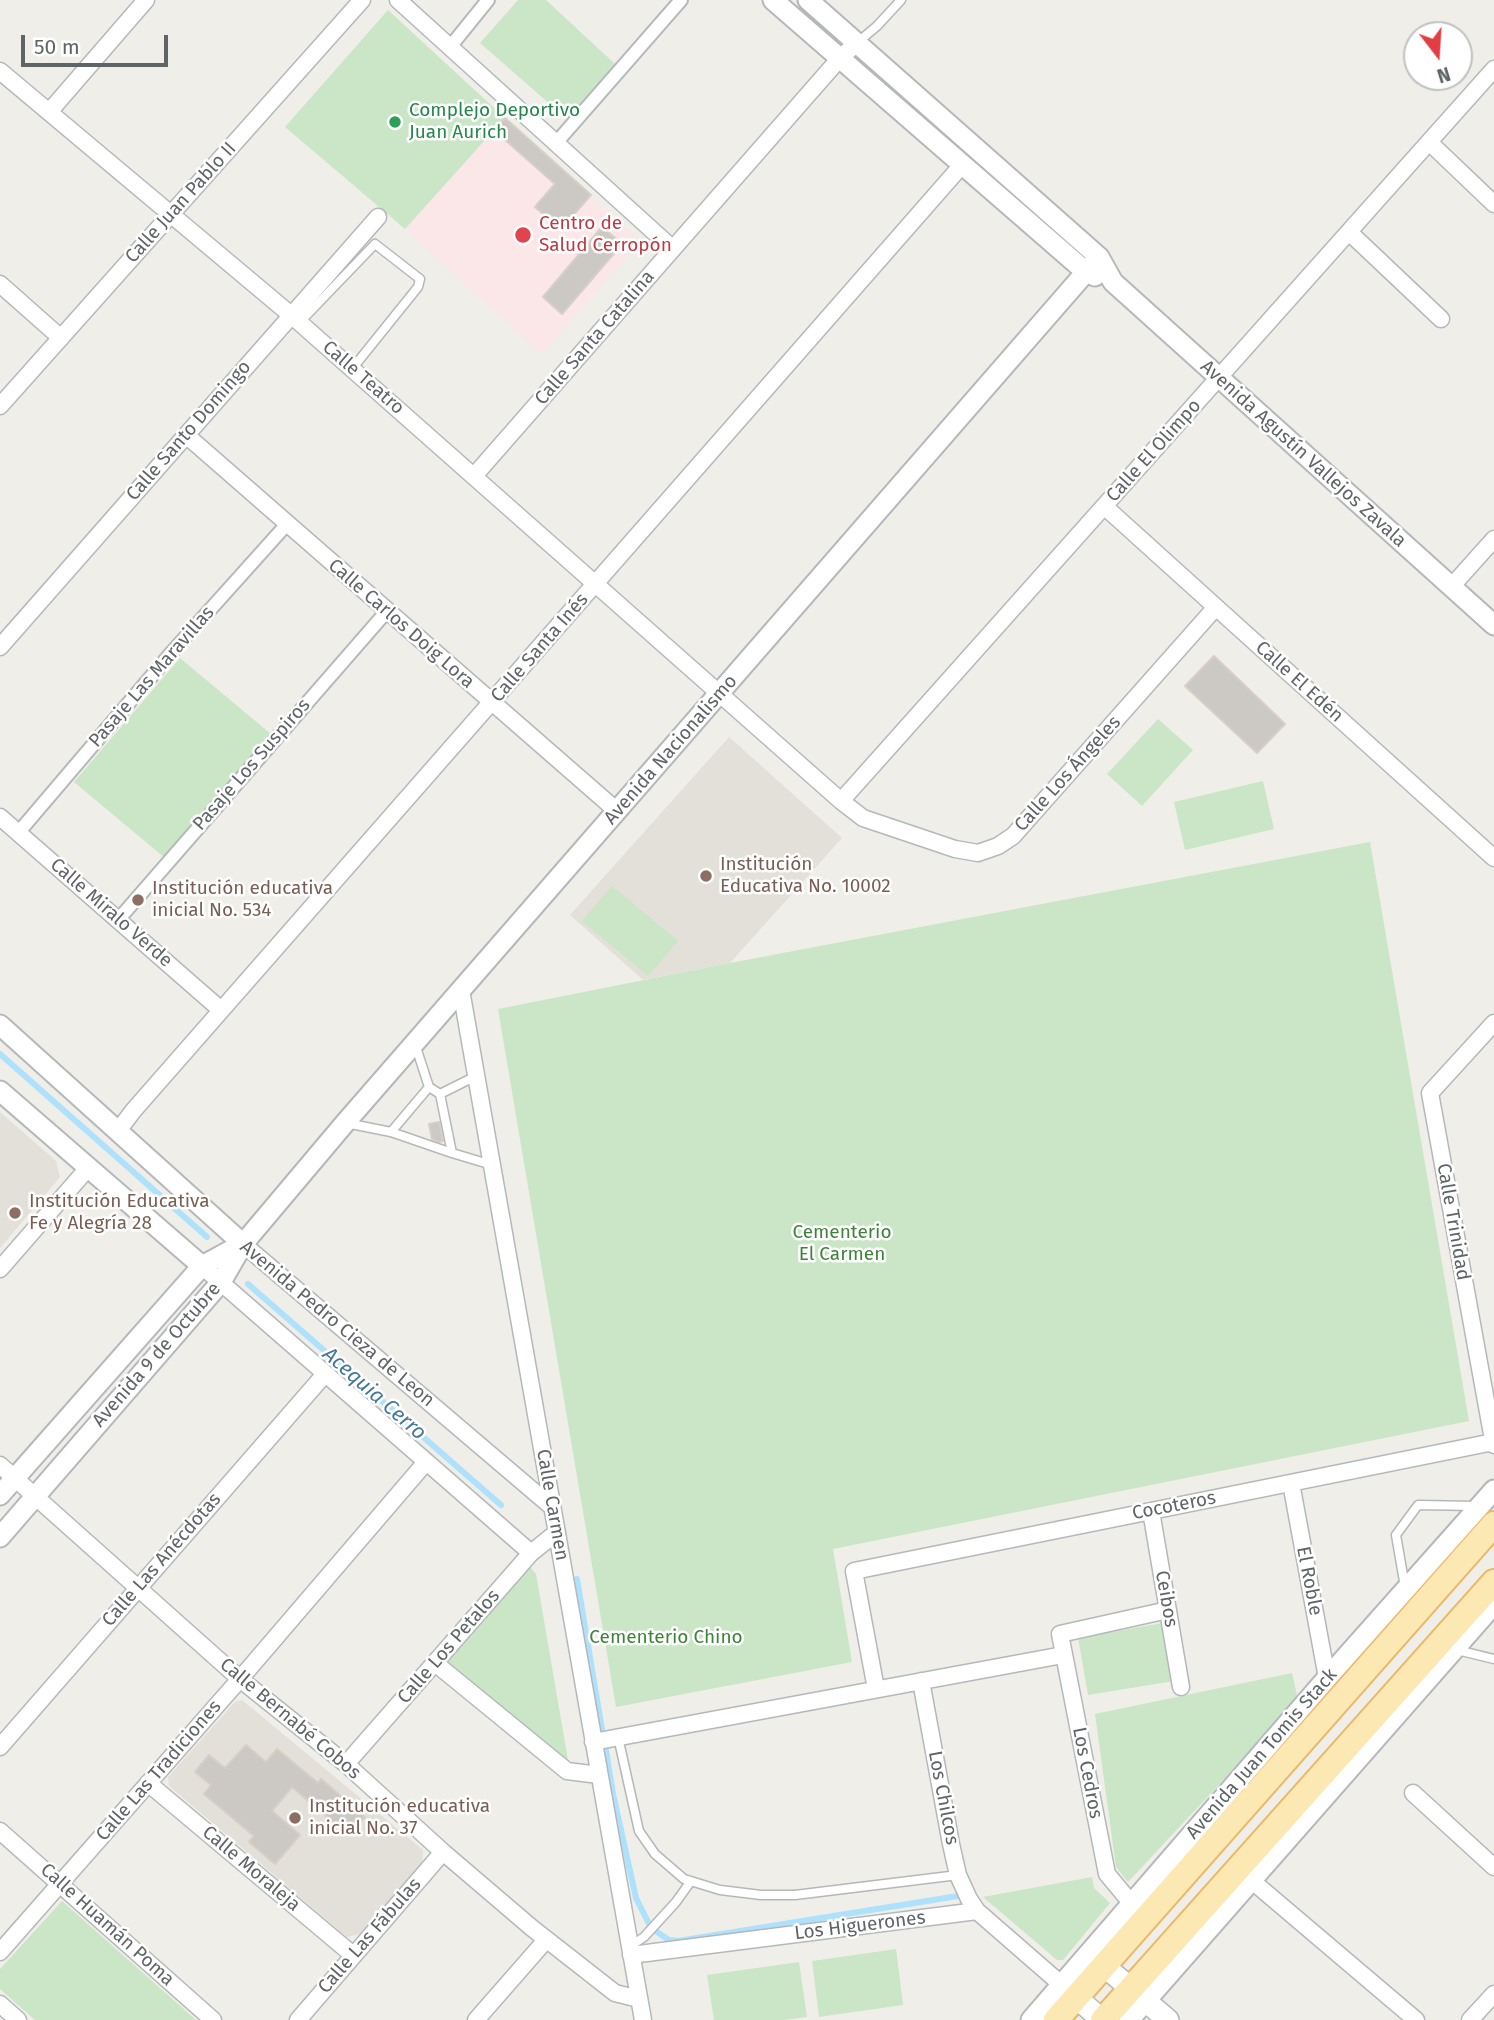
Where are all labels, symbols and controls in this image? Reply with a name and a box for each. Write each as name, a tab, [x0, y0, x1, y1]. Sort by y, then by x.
scale bar	[24, 21, 172, 65]
north arrow	[1403, 21, 1473, 91]
text: 50 m	[34, 34, 80, 60]
text: N	[1434, 62, 1453, 87]
place label: Complejo Deportivo Juan Aurich	[409, 100, 580, 144]
marker: Complejo Deportivo Juan Aurich	[387, 114, 403, 130]
street label: Calle Juan Pablo II	[121, 138, 241, 268]
place label: Centro de Salud Cerropón	[539, 213, 672, 257]
marker: Centro de Salud Cerropón	[513, 225, 533, 245]
street label: Calle Santa Catalina	[530, 266, 660, 410]
street label: Calle Teatro	[317, 336, 409, 420]
street label: Calle Santo Domingo	[122, 356, 256, 506]
street label: Avenida Agustín Vallejos Zavala	[1195, 356, 1411, 552]
street label: Calle El Olimpo	[1102, 395, 1206, 507]
street label: Calle Carlos Doig Lora	[323, 554, 479, 694]
street label: Calle Santa Inés	[486, 589, 594, 707]
street label: Pasaje Las Maravillas	[84, 602, 220, 752]
street label: Calle El Edén	[1250, 637, 1348, 727]
street label: Avenida Nacionalismo	[600, 670, 742, 830]
street label: Pasaje Los Suspiros	[189, 694, 315, 836]
street label: Calle Los Ángeles	[1010, 712, 1126, 836]
street label: Calle Miralo Verde	[45, 854, 177, 972]
place label: Institución Educativa No. 10002	[720, 854, 891, 898]
marker: Institución Educativa No. 10002	[698, 868, 714, 884]
place label: Institución educativa inicial No. 534	[152, 878, 333, 922]
marker: Institución educativa inicial No. 534	[130, 892, 146, 908]
street label: Calle Trinidad	[1431, 1162, 1475, 1282]
place label: Institución Educativa Fe y Alegría 28	[29, 1191, 209, 1235]
marker: Institución Educativa Fe y Alegría 28	[7, 1205, 23, 1221]
park label: Cementerio El Carmen	[792, 1222, 892, 1266]
street label: Avenida Pedro Cieza de Leon	[235, 1236, 439, 1412]
street label: Avenida 9 de Octubre	[88, 1278, 226, 1432]
water label: Acequia Cerro	[317, 1342, 431, 1446]
street label: Calle Carmen	[531, 1447, 573, 1563]
street label: Cocoteros	[1130, 1487, 1218, 1525]
street label: Calle Las Anécdotas	[98, 1489, 226, 1631]
street label: El Roble	[1291, 1544, 1327, 1618]
street label: Ceibos	[1150, 1569, 1182, 1629]
street label: Calle Los Petalos	[393, 1585, 505, 1709]
park label: Cementerio Chino	[589, 1627, 743, 1649]
street label: Calle Bernabé Cobos	[215, 1653, 365, 1785]
street label: Avenida Juan Tomis Stack	[1182, 1664, 1342, 1844]
street label: Calle Las Tradiciones	[92, 1696, 226, 1846]
street label: Los Cedros	[1067, 1725, 1107, 1821]
street label: Los Chilcos	[923, 1749, 963, 1847]
place label: Institución educativa inicial No. 37	[309, 1796, 490, 1840]
marker: Institución educativa inicial No. 37	[287, 1810, 303, 1826]
street label: Calle Moraleja	[197, 1821, 305, 1917]
street label: Calle Huamán Poma	[35, 1859, 179, 1991]
street label: Calle Las Fábulas	[314, 1874, 426, 1998]
street label: Los Higuerones	[793, 1907, 927, 1945]

